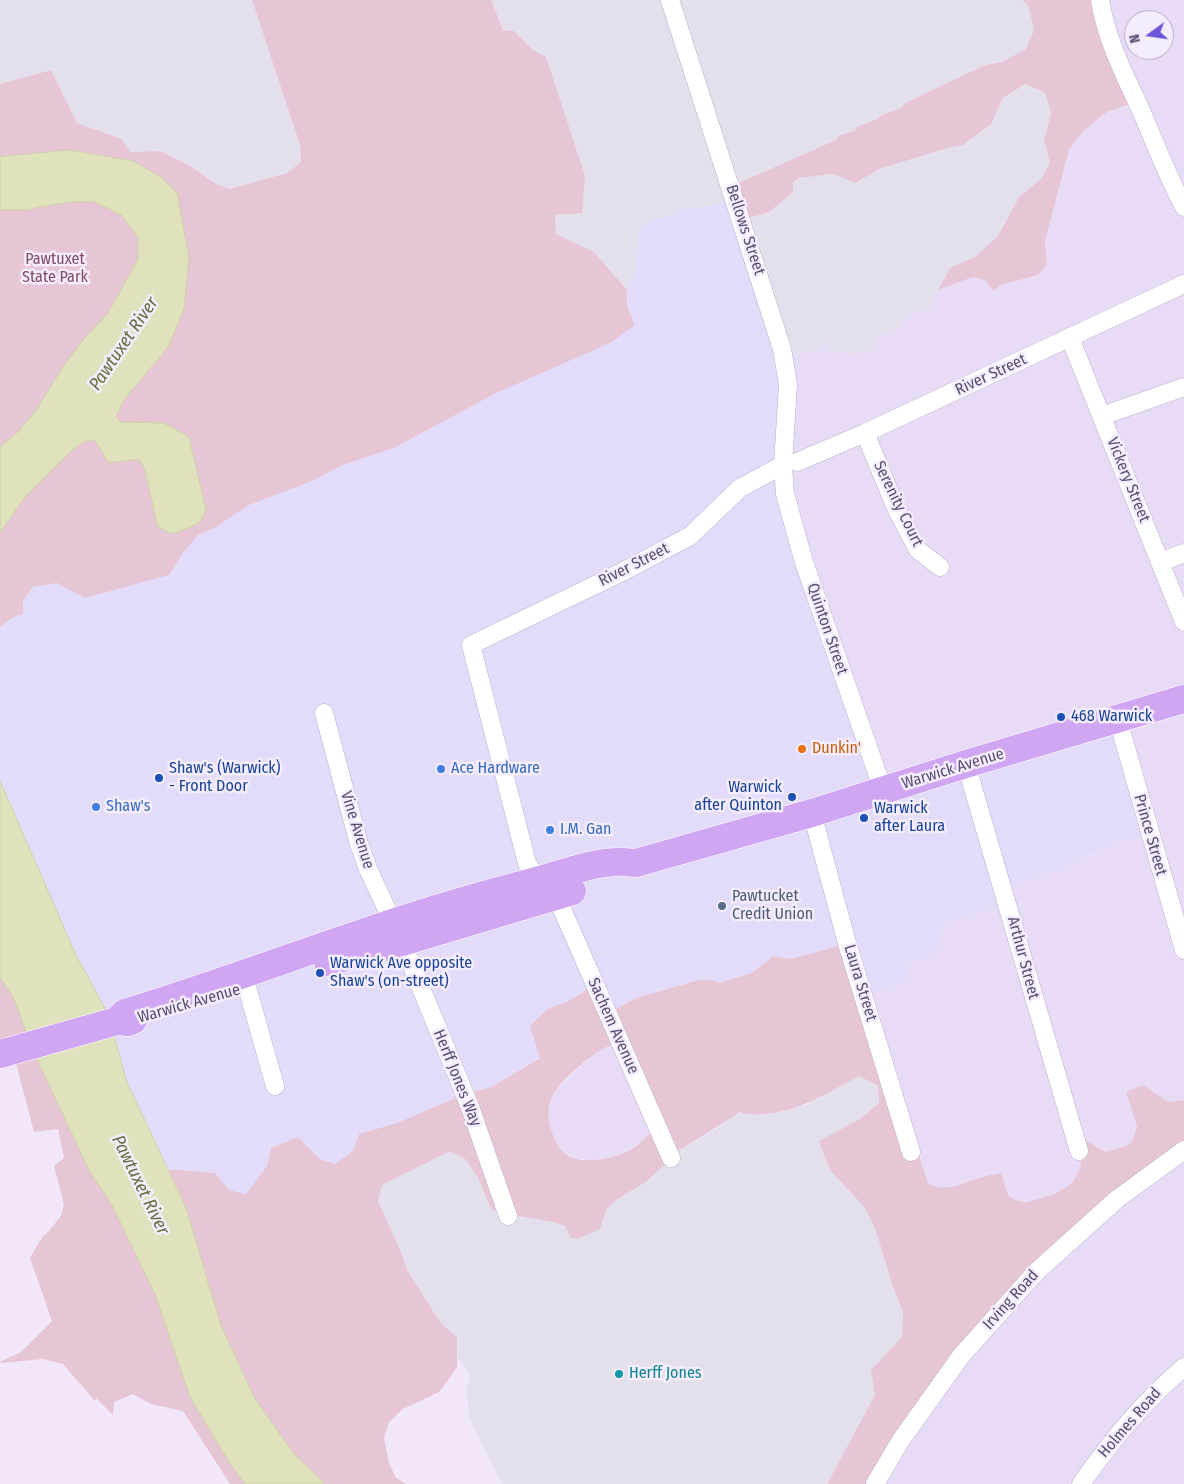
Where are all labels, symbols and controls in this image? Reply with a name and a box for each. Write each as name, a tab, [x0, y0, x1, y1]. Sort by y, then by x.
north arrow	[1124, 10, 1174, 60]
text: N	[1126, 32, 1144, 45]
street label: Bellows Street	[721, 182, 769, 278]
park label: Pawtuxet State Park	[22, 250, 88, 288]
water label: Pawtuxet River	[85, 293, 163, 395]
street label: River Street	[952, 350, 1030, 400]
street label: Vickery Street	[1102, 435, 1154, 525]
street label: Serenity Court	[869, 458, 927, 550]
street label: River Street	[596, 539, 672, 591]
street label: Quinton Street	[802, 581, 852, 677]
place label: 468 Warwick	[1071, 707, 1152, 727]
marker: 468 Warwick	[1055, 711, 1067, 723]
place label: Dunkin'	[812, 739, 861, 759]
marker: Dunkin'	[796, 743, 808, 755]
street label: Warwick Avenue	[900, 744, 1006, 794]
place label: Shaw's (Warwick) - Front Door	[169, 759, 280, 797]
place label: Ace Hardware	[451, 759, 540, 779]
marker: Ace Hardware	[435, 763, 447, 775]
marker: Shaw's (Warwick) - Front Door	[153, 772, 165, 784]
place label: Warwick after Quinton	[694, 778, 782, 816]
street label: Vine Avenue	[336, 789, 378, 871]
marker: Warwick after Quinton	[786, 791, 798, 803]
street label: Prince Street	[1129, 792, 1171, 878]
place label: Shaw's	[106, 797, 151, 817]
place label: Warwick after Laura	[874, 799, 945, 837]
marker: Shaw's	[90, 801, 102, 813]
marker: Warwick after Laura	[858, 812, 870, 824]
place label: I.M. Gan	[560, 820, 612, 840]
marker: I.M. Gan	[544, 824, 556, 836]
place label: Pawtucket Credit Union	[732, 887, 813, 925]
marker: Pawtucket Credit Union	[716, 900, 728, 912]
street label: Arthur Street	[1003, 915, 1043, 1001]
street label: Laura Street	[839, 942, 881, 1024]
place label: Warwick Ave opposite Shaw's (on-street)	[330, 954, 472, 992]
marker: Warwick Ave opposite Shaw's (on-street)	[314, 967, 326, 979]
street label: Sachem Avenue	[583, 975, 643, 1077]
street label: Warwick Avenue	[136, 980, 242, 1028]
street label: Herff Jones Way	[429, 1027, 485, 1129]
water label: Pawtuxet River	[107, 1132, 173, 1238]
street label: Irving Road	[979, 1266, 1043, 1334]
place label: Herff Jones	[629, 1364, 702, 1384]
marker: Herff Jones	[613, 1368, 625, 1380]
street label: Holmes Road	[1094, 1384, 1166, 1462]

